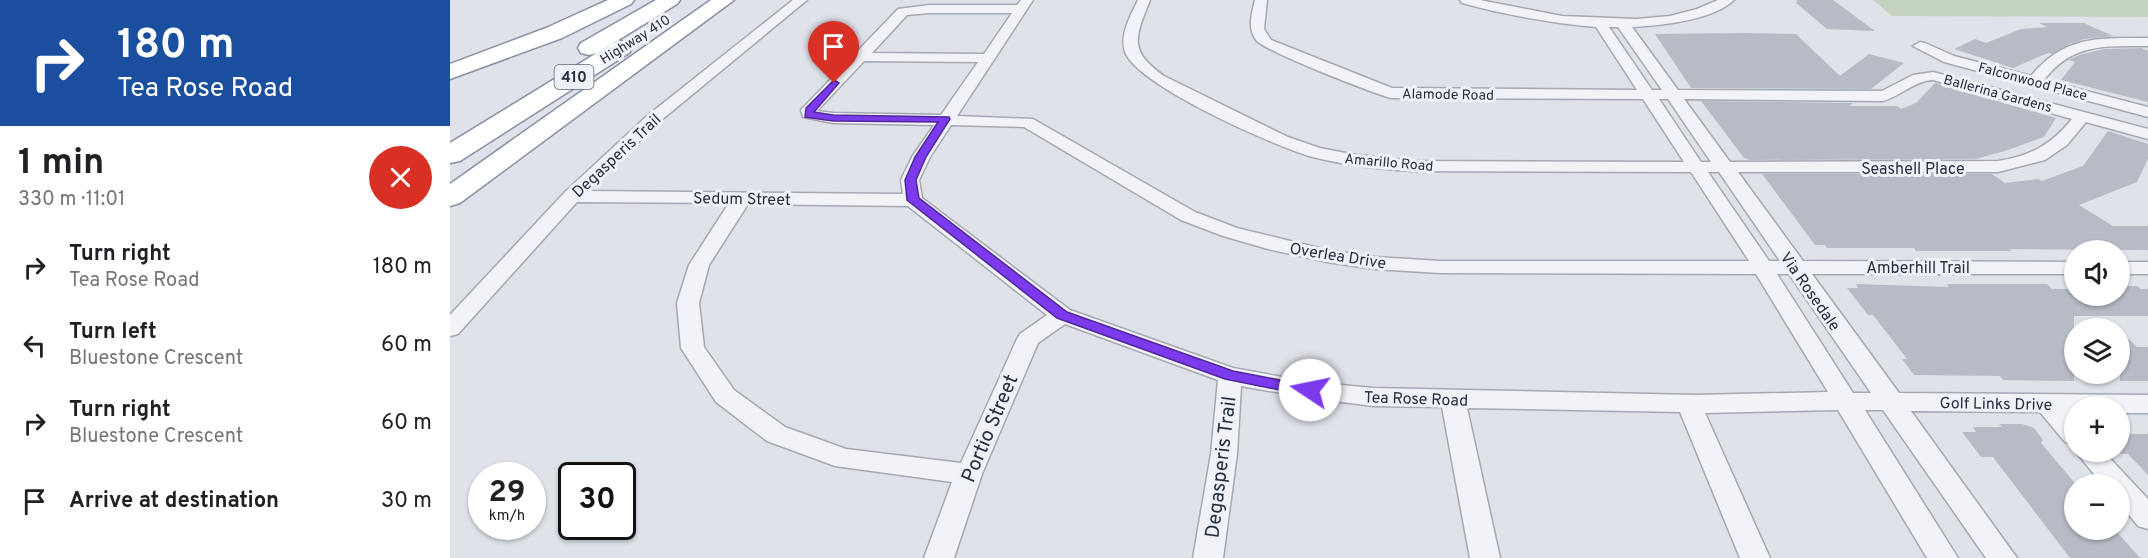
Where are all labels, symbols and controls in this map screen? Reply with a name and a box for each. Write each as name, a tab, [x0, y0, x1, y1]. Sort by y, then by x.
street label: Highway 410	[597, 12, 674, 69]
text: 180 m	[117, 20, 234, 73]
pin	[808, 21, 859, 83]
icon: right	[18, 24, 96, 102]
icon: arrive	[817, 30, 850, 63]
street label: Falconwood Place	[1976, 60, 2089, 105]
road number: 410	[554, 65, 594, 89]
text: Tea Rose Road	[117, 72, 293, 106]
street label: Ballerina Gardens	[1942, 72, 2054, 117]
street label: Alamode Road	[1402, 86, 1494, 105]
street label: Degasperis Trail	[569, 110, 666, 203]
text: 1 min	[18, 141, 104, 187]
button: close	[369, 146, 432, 209]
street label: Amarillo Road	[1344, 151, 1434, 176]
street label: Seashell Place	[1861, 160, 1965, 180]
text: 330 m · 11:01	[18, 187, 125, 213]
street label: Sedum Street	[693, 189, 791, 211]
street label: Overlea Drive	[1288, 239, 1387, 274]
map controls	[2064, 240, 2130, 540]
button: sound	[2064, 240, 2130, 306]
text: Turn right	[69, 241, 171, 268]
street label: Via Rosedale	[1775, 249, 1844, 336]
icon: right	[18, 251, 51, 284]
text: 180 m	[373, 254, 432, 281]
street label: Amberhill Trail	[1866, 259, 1970, 279]
text: Tea Rose Road	[69, 268, 199, 294]
button: layers	[2064, 318, 2130, 384]
text: Turn left	[69, 319, 157, 346]
icon: left	[18, 329, 51, 362]
text: 60 m	[381, 332, 432, 359]
text: Bluestone Crescent	[69, 346, 243, 372]
position arrow	[1278, 358, 1342, 422]
street label: Portio Street	[956, 371, 1025, 487]
street label: Tea Rose Road	[1363, 388, 1468, 412]
street label: Golf Links Drive	[1940, 394, 2052, 416]
street label: Degasperis Trail	[1200, 395, 1244, 540]
button: +	[2064, 396, 2130, 462]
text: Turn right	[69, 397, 171, 424]
icon: right	[18, 407, 51, 440]
text: 60 m	[381, 410, 432, 437]
text: Bluestone Crescent	[69, 424, 243, 450]
speed limit sign: 30	[558, 462, 636, 540]
button: −	[2064, 474, 2130, 540]
text: 29	[489, 475, 525, 512]
icon: arrive	[18, 485, 51, 518]
text: Arrive at destination	[69, 488, 279, 515]
text: 30 m	[381, 488, 432, 515]
text: km/h	[489, 507, 525, 526]

